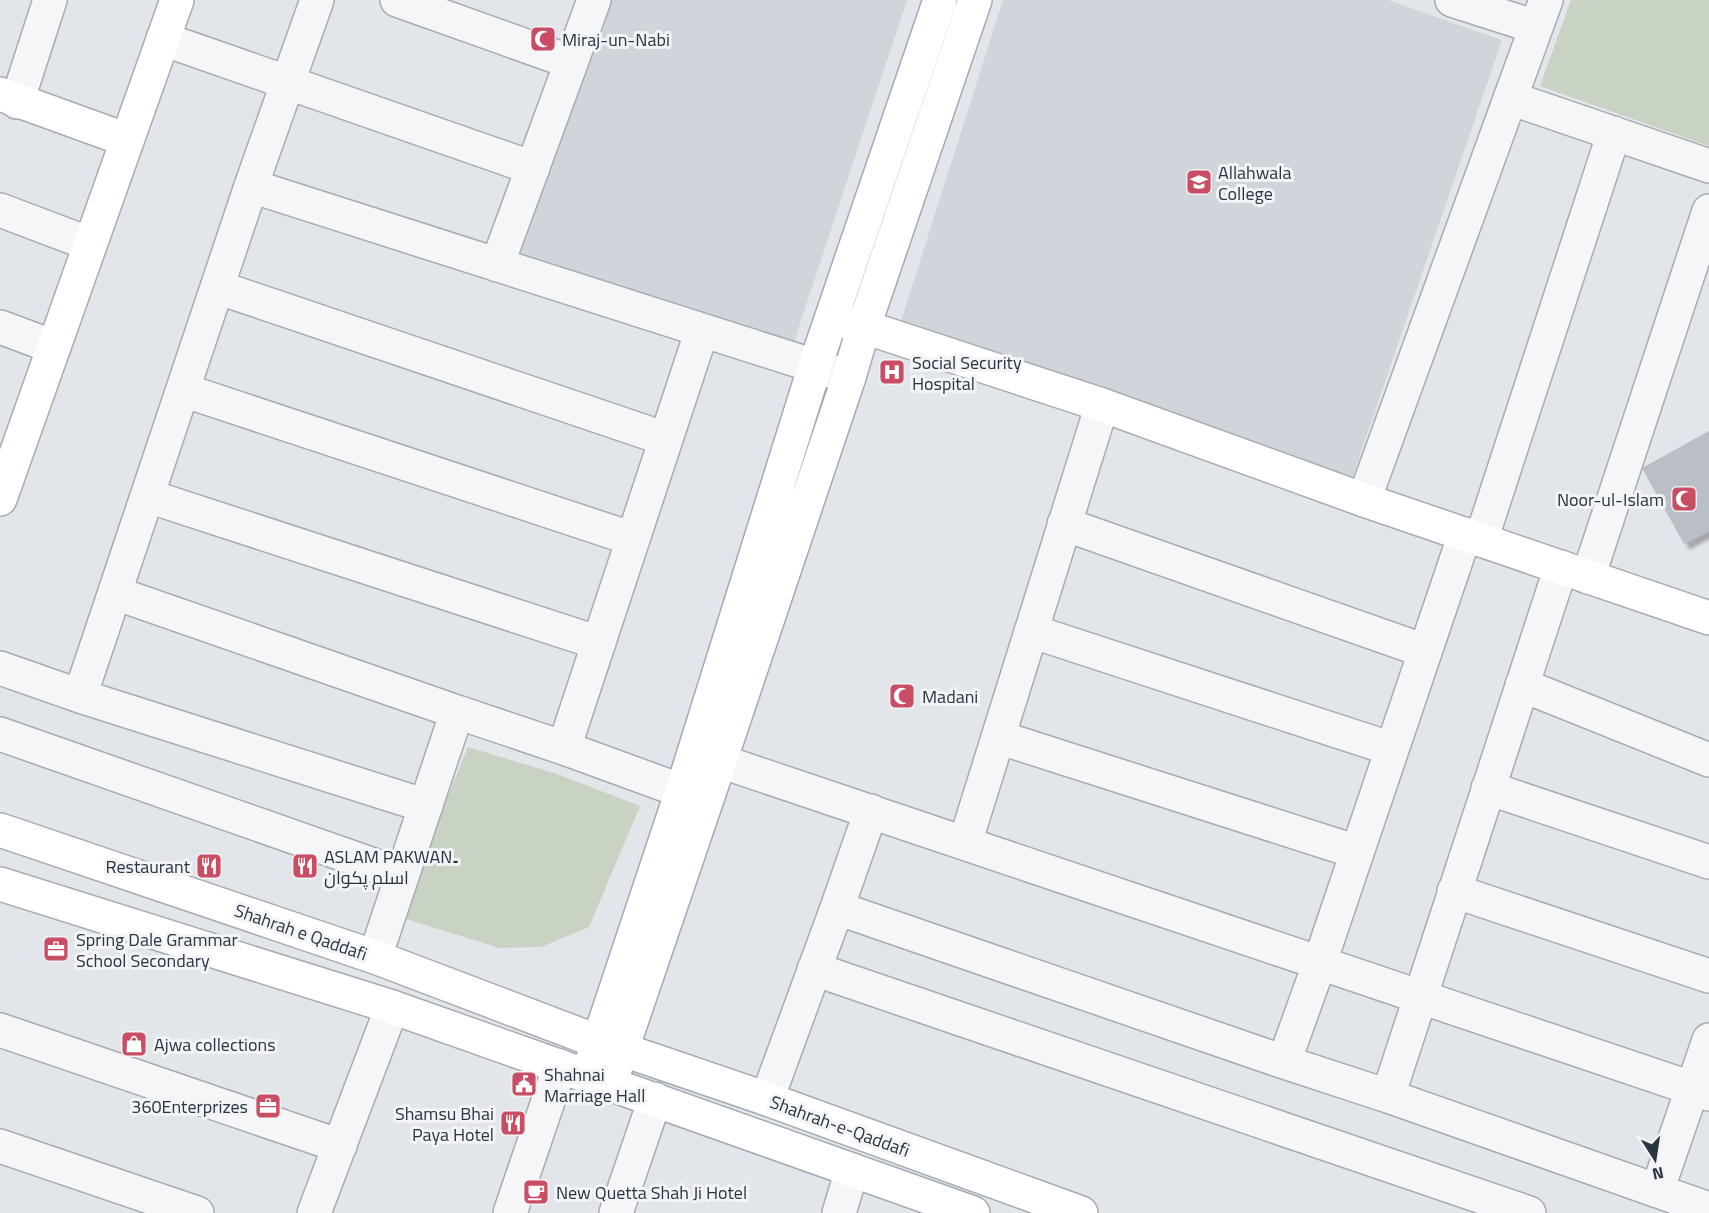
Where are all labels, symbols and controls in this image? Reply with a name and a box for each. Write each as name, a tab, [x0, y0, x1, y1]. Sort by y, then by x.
mosque icon: Miraj-un-Nabi	[528, 24, 558, 54]
place label: Miraj-un-Nabi	[562, 26, 670, 53]
place label: Allahwala College	[1218, 159, 1291, 207]
school or university icon: Allahwala College	[1184, 167, 1214, 197]
place label: Social Security Hospital	[912, 349, 1022, 397]
hospital icon: Social Security Hospital	[877, 357, 907, 387]
mosque icon: Noor-ul-Islam	[1669, 484, 1699, 514]
place label: Noor-ul-Islam	[1557, 486, 1664, 513]
mosque icon: Madani	[887, 681, 917, 711]
place label: Madani	[922, 683, 978, 710]
place label: ASLAM PAKWAN۔ اسلم پکوان	[324, 843, 459, 891]
restaurant icon: Restaurant	[194, 851, 224, 881]
restaurant icon: ASLAM PAKWAN۔ اسلم پکوان	[290, 851, 320, 881]
place label: Restaurant	[106, 853, 191, 880]
street label: Shahrah e Qaddafi	[231, 897, 371, 967]
place label: Spring Dale Grammar School Secondary	[76, 926, 238, 974]
office icon: Spring Dale Grammar School Secondary	[41, 934, 71, 964]
shop icon: Ajwa collections	[119, 1029, 149, 1059]
place label: Ajwa collections	[154, 1031, 276, 1058]
place label: Shahnai Marriage Hall	[544, 1061, 645, 1109]
public building icon: Shahnai Marriage Hall	[509, 1069, 539, 1099]
street label: Shahrah-e-Qaddafi	[766, 1088, 914, 1164]
office icon: 360Enterprizes	[253, 1091, 283, 1121]
place label: 360Enterprizes	[131, 1093, 248, 1120]
place label: Shamsu Bhai Paya Hotel	[395, 1100, 494, 1148]
restaurant icon: Shamsu Bhai Paya Hotel	[498, 1108, 528, 1138]
north arrow	[1625, 1129, 1685, 1189]
text: N	[1650, 1161, 1666, 1187]
cafe icon: New Quetta Shah Ji Hotel	[521, 1177, 551, 1207]
place label: New Quetta Shah Ji Hotel	[556, 1179, 747, 1206]

